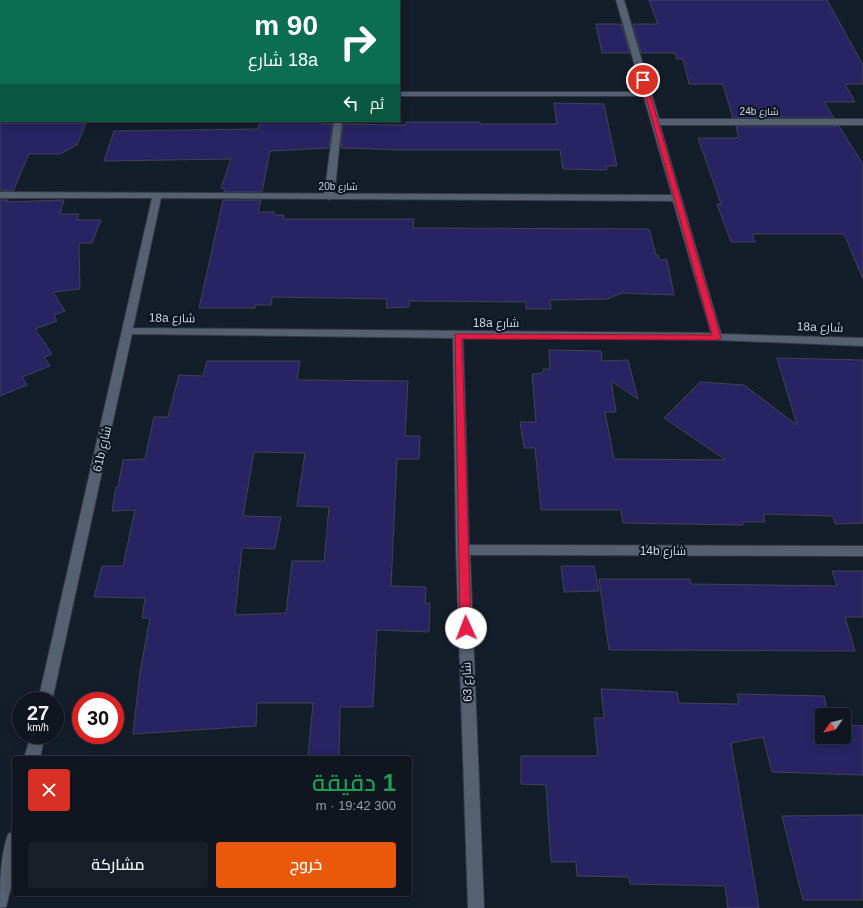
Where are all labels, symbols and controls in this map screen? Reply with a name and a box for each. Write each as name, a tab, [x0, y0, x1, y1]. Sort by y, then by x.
text: 90 m	[254, 10, 318, 41]
icon: right	[332, 16, 384, 68]
text: 18a شارع	[248, 50, 318, 70]
pin	[626, 63, 660, 97]
icon: arrive	[632, 69, 654, 91]
icon: left	[340, 92, 362, 114]
text: ثم	[370, 95, 384, 112]
street label: 24b شارع	[740, 106, 778, 118]
street label: 20b شارع	[319, 181, 357, 193]
street label: 18a شارع	[149, 311, 195, 326]
street label: 18a شارع	[473, 316, 519, 331]
street label: 18a شارع	[796, 319, 844, 336]
street label: 61b شارع	[90, 425, 115, 474]
street label: 14b شارع	[640, 544, 686, 559]
position arrow	[445, 607, 487, 649]
street label: شارع 63	[459, 662, 476, 702]
speed limit sign: 30	[72, 692, 124, 744]
text: 27	[27, 702, 49, 724]
north arrow	[815, 708, 851, 744]
map controls	[815, 708, 851, 744]
text: km/h	[27, 722, 49, 733]
button: close	[28, 769, 70, 811]
text: 1 دقيقة	[312, 769, 396, 796]
text: 300 m · 19:42	[316, 798, 396, 813]
button: مشاركة	[28, 842, 208, 888]
button: خروج	[216, 842, 396, 888]

